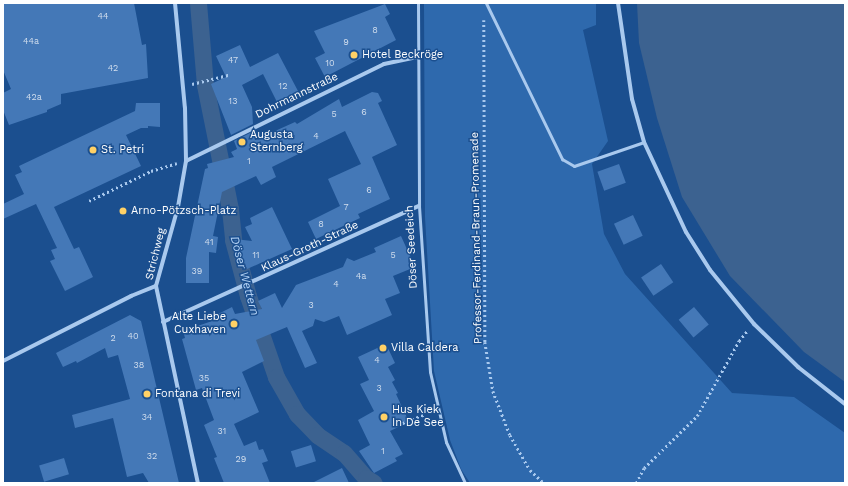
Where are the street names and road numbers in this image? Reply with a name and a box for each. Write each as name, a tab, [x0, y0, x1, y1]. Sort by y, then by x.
street label: Dohrmannstraße	[254, 70, 340, 122]
street label: Professor-Ferdinand-Braun-Promenade	[469, 132, 485, 344]
street label: Döser Seedeich	[403, 205, 421, 289]
street label: Klaus-Groth-Straße	[259, 219, 361, 275]
street label: Strichweg	[143, 227, 169, 281]

